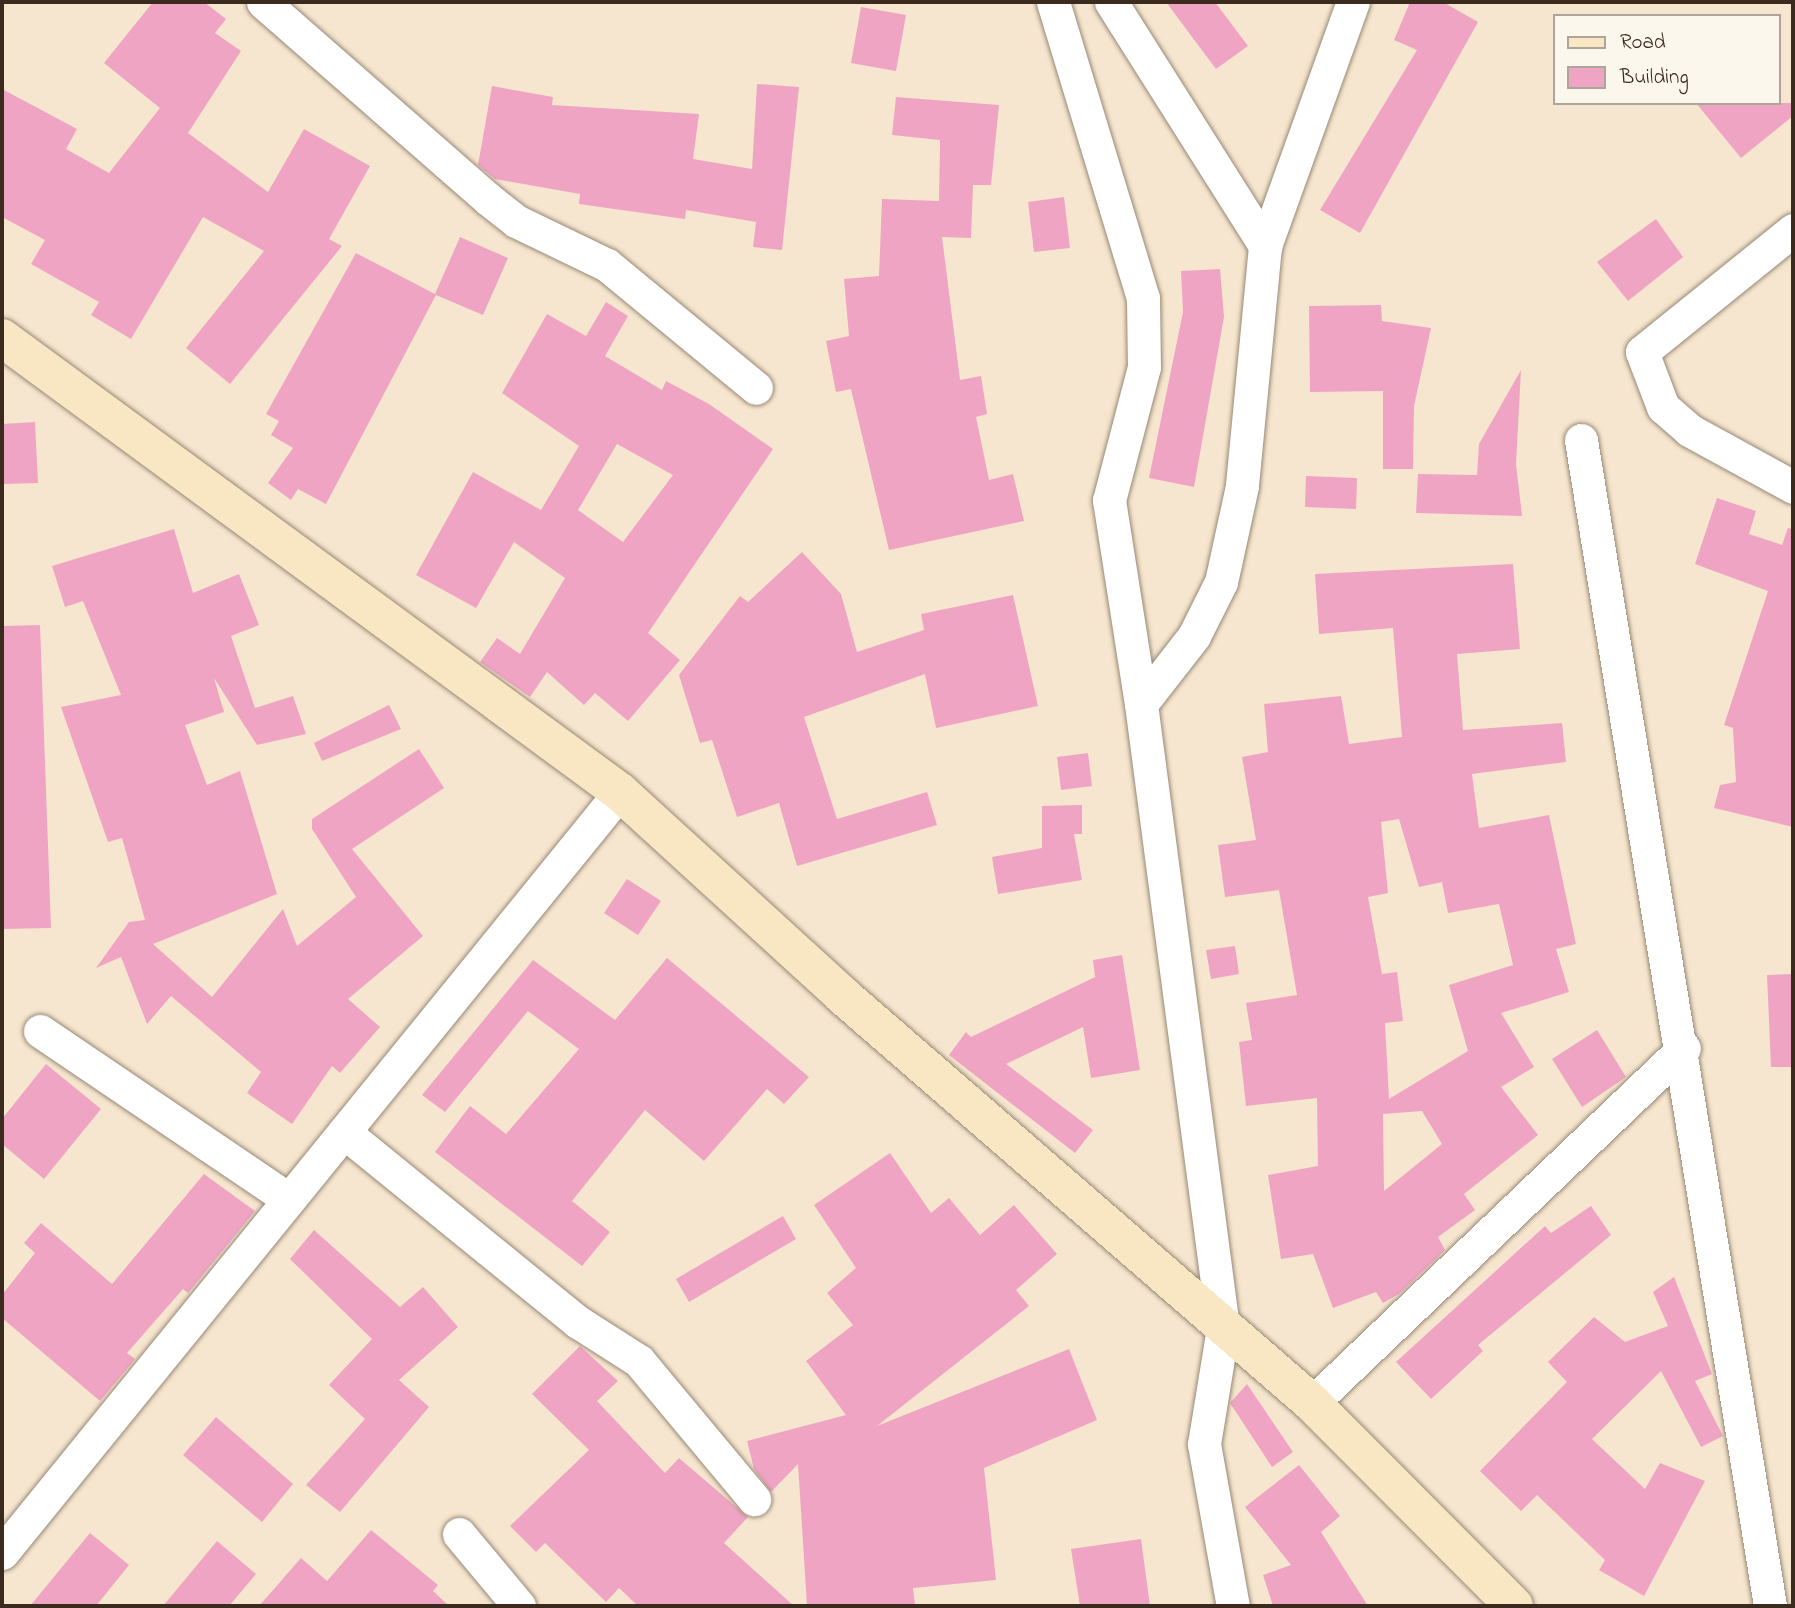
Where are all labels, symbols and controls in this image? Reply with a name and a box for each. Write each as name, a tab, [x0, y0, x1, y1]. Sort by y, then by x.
legend	[1554, 14, 1781, 105]
text: Road	[1620, 28, 1666, 58]
text: Building	[1620, 63, 1689, 93]

